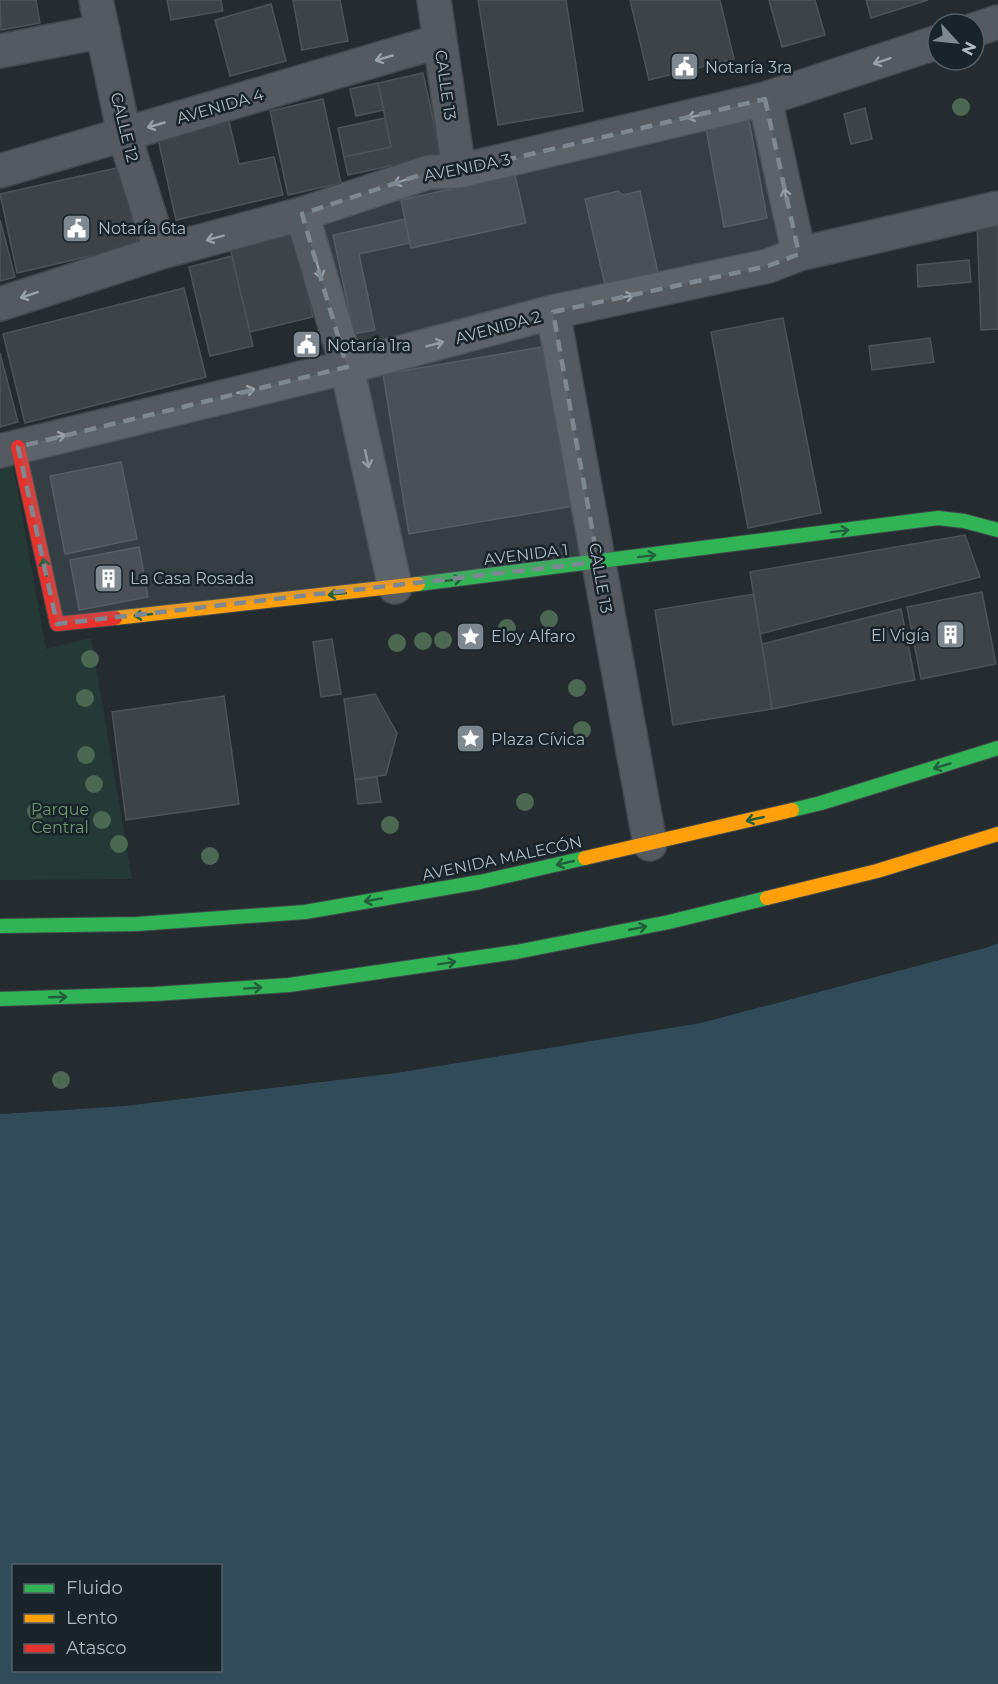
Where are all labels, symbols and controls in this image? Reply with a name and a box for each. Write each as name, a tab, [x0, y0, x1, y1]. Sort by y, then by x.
north arrow	[926, 12, 986, 72]
text: N	[958, 39, 980, 59]
street label: CALLE 13	[431, 49, 460, 122]
public building icon: Notaría 3ra	[668, 51, 700, 83]
one-way arrow	[375, 53, 394, 64]
one-way arrow	[873, 56, 892, 67]
place label: Notaría 3ra	[705, 58, 792, 77]
street label: AVENIDA 4	[174, 85, 266, 128]
street label: CALLE 12	[107, 90, 142, 164]
one-way arrow	[686, 110, 705, 122]
one-way arrow	[147, 120, 166, 131]
street label: AVENIDA 3	[422, 150, 512, 185]
one-way arrow	[393, 176, 412, 187]
one-way arrow	[780, 187, 792, 206]
public building icon: Notaría 6ta	[61, 212, 93, 244]
place label: Notaría 6ta	[98, 219, 186, 238]
one-way arrow	[206, 232, 225, 244]
one-way arrow	[314, 260, 325, 279]
one-way arrow	[20, 290, 39, 301]
one-way arrow	[614, 291, 634, 302]
street label: AVENIDA 2	[453, 307, 543, 348]
public building icon: Notaría 1ra	[290, 329, 322, 361]
place label: Notaría 1ra	[327, 336, 411, 355]
one-way arrow	[425, 337, 444, 349]
one-way arrow	[236, 385, 255, 396]
one-way arrow	[47, 431, 66, 443]
one-way arrow	[362, 449, 373, 468]
one-way arrow	[829, 525, 849, 536]
street label: AVENIDA 1	[483, 540, 569, 569]
street label: CALLE 13	[585, 541, 616, 615]
one-way arrow	[636, 550, 656, 561]
one-way arrow	[38, 558, 50, 577]
building icon: La Casa Rosada	[93, 562, 125, 594]
place label: La Casa Rosada	[130, 569, 254, 588]
one-way arrow	[443, 574, 462, 585]
one-way arrow	[327, 588, 347, 599]
one-way arrow	[134, 610, 153, 621]
building icon: El Vigía	[935, 619, 967, 651]
place icon: Eloy Alfaro	[454, 620, 486, 652]
place label: El Vigía	[871, 626, 930, 645]
place label: Eloy Alfaro	[491, 627, 575, 646]
place icon: Plaza Cívica	[454, 723, 486, 755]
place label: Plaza Cívica	[491, 730, 585, 749]
one-way arrow	[933, 761, 952, 772]
park label: Parque Central	[31, 800, 89, 837]
one-way arrow	[745, 813, 764, 825]
street label: AVENIDA MALECÓN	[420, 832, 584, 885]
one-way arrow	[555, 858, 575, 869]
one-way arrow	[364, 895, 384, 906]
one-way arrow	[628, 922, 648, 933]
one-way arrow	[436, 957, 456, 968]
one-way arrow	[243, 982, 263, 993]
one-way arrow	[48, 992, 68, 1003]
legend	[12, 1564, 222, 1672]
text: Fluido	[66, 1577, 123, 1599]
text: Lento	[66, 1607, 118, 1629]
text: Atasco	[66, 1637, 126, 1659]

